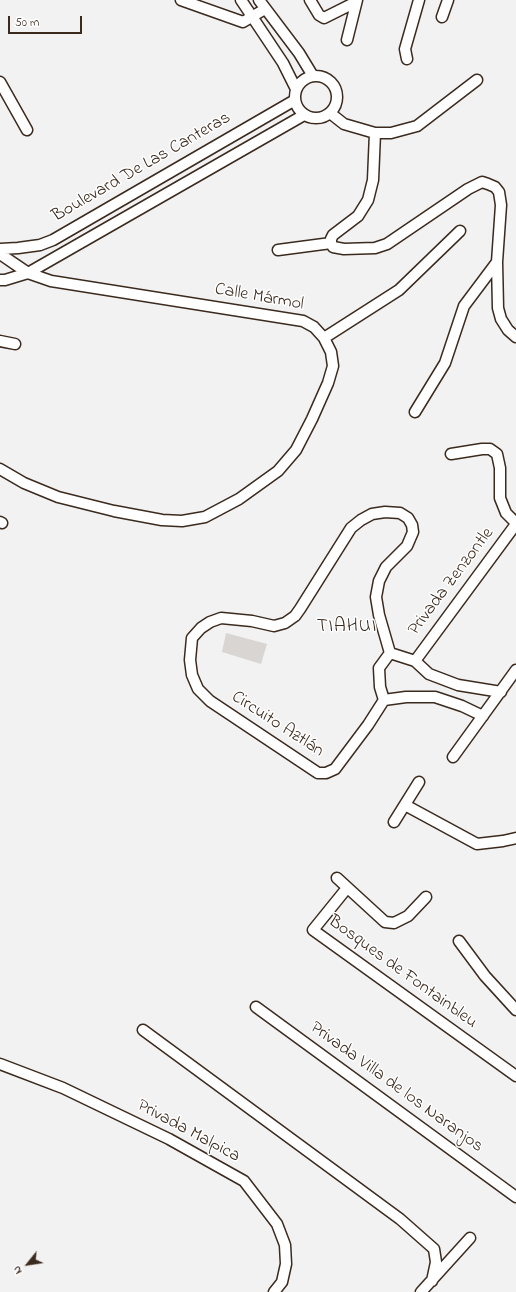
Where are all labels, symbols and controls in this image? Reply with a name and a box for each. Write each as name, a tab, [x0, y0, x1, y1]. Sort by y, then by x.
scale bar	[10, 8, 84, 34]
text: 50 m	[15, 14, 39, 32]
street label: Boulevard De Las Canteras	[49, 108, 235, 228]
street label: Calle Mármol	[213, 280, 305, 316]
street label: Privada Zenzontle	[404, 524, 500, 640]
district label: TIAHUI	[317, 617, 377, 639]
street label: Circuito Aztlán	[227, 687, 327, 763]
street label: Bosques de Fontainbleu	[323, 912, 481, 1034]
street label: Privada Villa de los Naranjos	[305, 1018, 487, 1158]
street label: Privada Malpica	[133, 1096, 243, 1168]
north arrow	[8, 1244, 48, 1284]
text: N	[9, 1263, 26, 1277]

